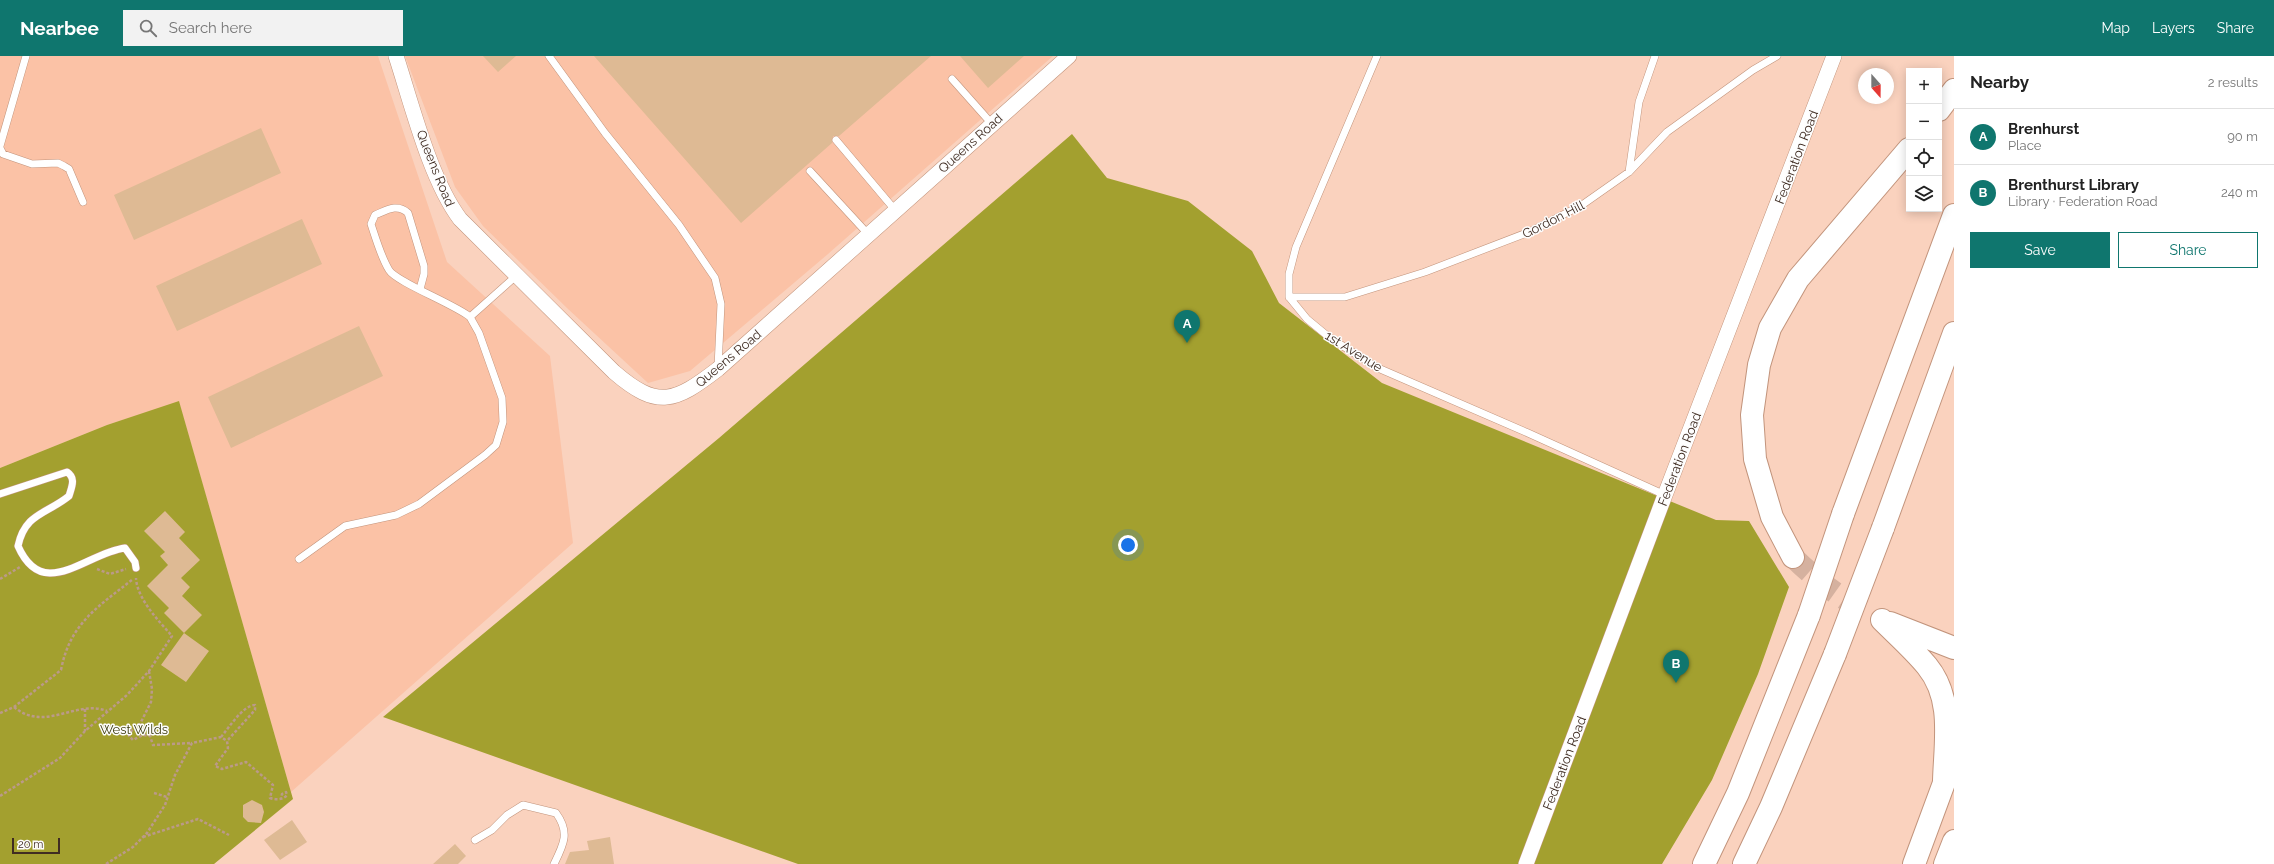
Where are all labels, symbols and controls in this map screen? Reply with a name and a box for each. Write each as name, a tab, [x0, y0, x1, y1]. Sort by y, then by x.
search box	[123, 10, 403, 46]
text: Nearbee	[20, 17, 99, 39]
icon: search	[137, 17, 159, 39]
text: Search here	[169, 19, 252, 37]
text: Map	[2102, 20, 2130, 36]
text: Layers	[2152, 20, 2195, 36]
text: Share	[2217, 20, 2254, 36]
north arrow	[1858, 68, 1894, 104]
map controls	[1906, 68, 1942, 212]
button: +	[1906, 68, 1942, 104]
text: Nearby	[1970, 72, 2029, 92]
text: 2 results	[2208, 75, 2258, 90]
button: −	[1906, 104, 1942, 140]
street label: Federation Road	[1772, 108, 1821, 206]
street label: Queens Road	[935, 111, 1005, 176]
text: Brenhurst	[2008, 120, 2079, 138]
street label: Queens Road	[413, 128, 458, 209]
text: A	[1979, 129, 1987, 144]
text: 90 m	[2227, 129, 2258, 144]
text: Place	[2008, 138, 2041, 153]
button: locate	[1906, 140, 1942, 176]
button: layers	[1906, 176, 1942, 212]
text: Brenthurst Library	[2008, 176, 2139, 194]
text: B	[1979, 185, 1987, 200]
text: 240 m	[2221, 185, 2258, 200]
text: Library · Federation Road	[2008, 194, 2158, 209]
street label: Gordon Hill	[1520, 197, 1587, 241]
button: Save	[1970, 232, 2110, 268]
button: Share	[2118, 232, 2258, 268]
pin: A	[1174, 310, 1200, 343]
street label: Queens Road	[692, 327, 764, 390]
street label: 1st Avenue	[1322, 328, 1385, 375]
street label: Federation Road	[1655, 410, 1704, 508]
your location	[1118, 535, 1138, 555]
pin: B	[1663, 650, 1689, 683]
street label: Federation Road	[1540, 714, 1589, 812]
park label: West Wilds	[100, 722, 168, 737]
scale bar	[12, 836, 60, 855]
text: 20 m	[18, 838, 43, 851]

